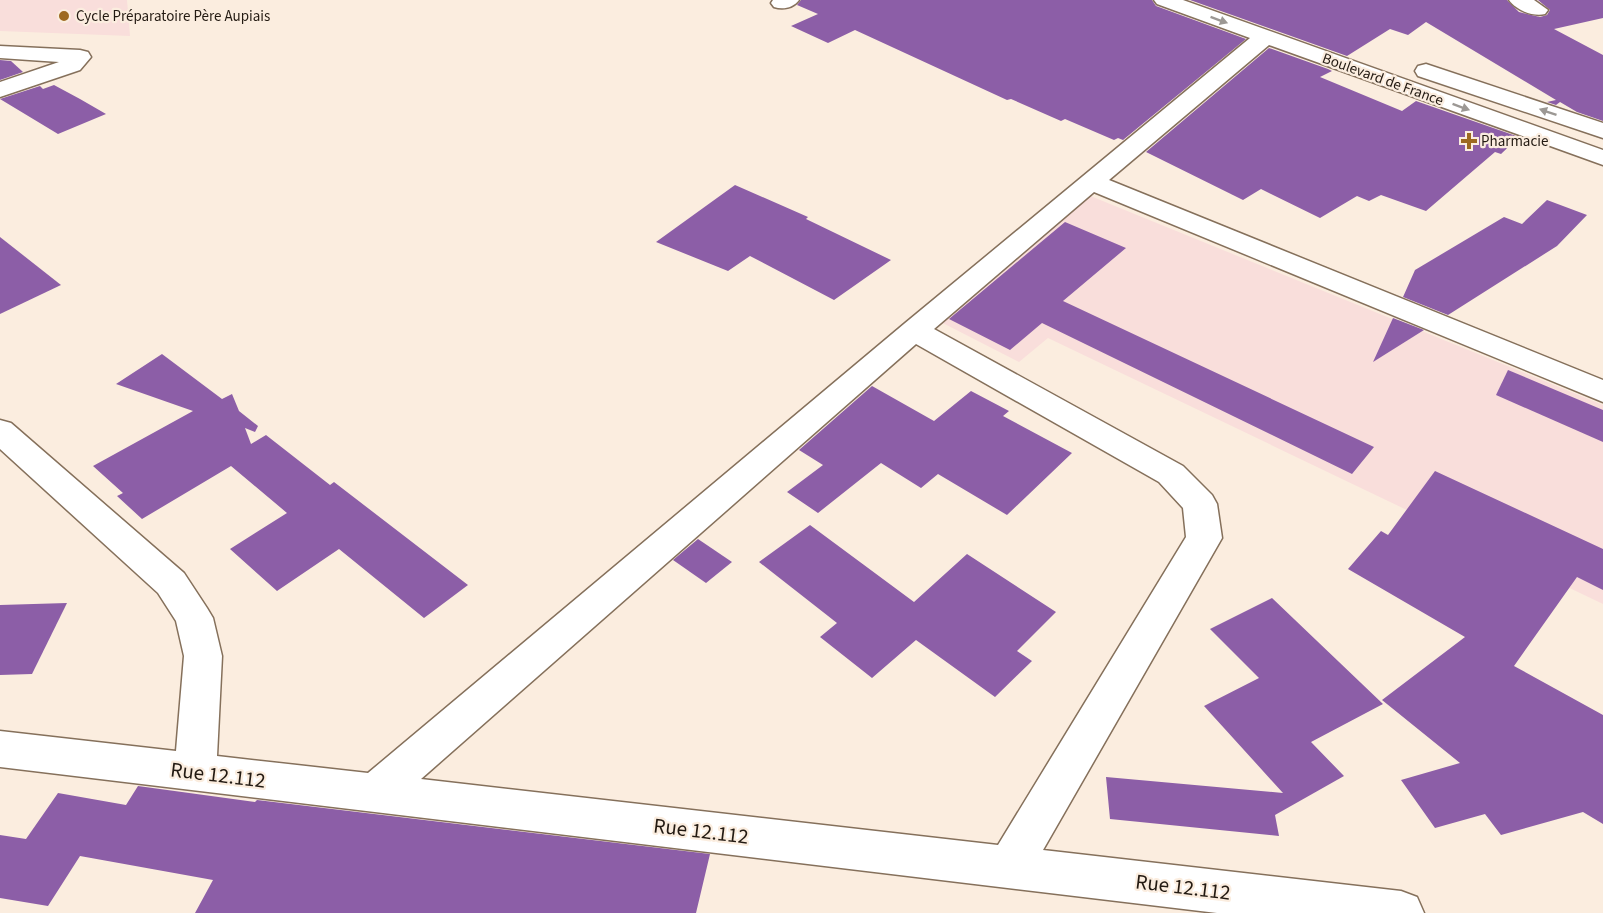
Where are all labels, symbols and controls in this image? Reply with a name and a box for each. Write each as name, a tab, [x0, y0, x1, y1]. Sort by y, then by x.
place label: Cycle Préparatoire Père Aupiais	[76, 6, 270, 27]
marker: Cycle Préparatoire Père Aupiais	[57, 9, 71, 23]
one-way arrow	[1210, 15, 1228, 25]
street label: Boulevard de France	[1319, 48, 1446, 111]
one-way arrow	[1452, 103, 1470, 113]
one-way arrow	[1539, 107, 1557, 117]
place label: Pharmacie	[1481, 131, 1548, 152]
marker: Pharmacie	[1462, 134, 1476, 148]
street label: Rue 12.112	[169, 754, 267, 796]
street label: Rue 12.112	[652, 810, 750, 852]
street label: Rue 12.112	[1134, 866, 1232, 908]

